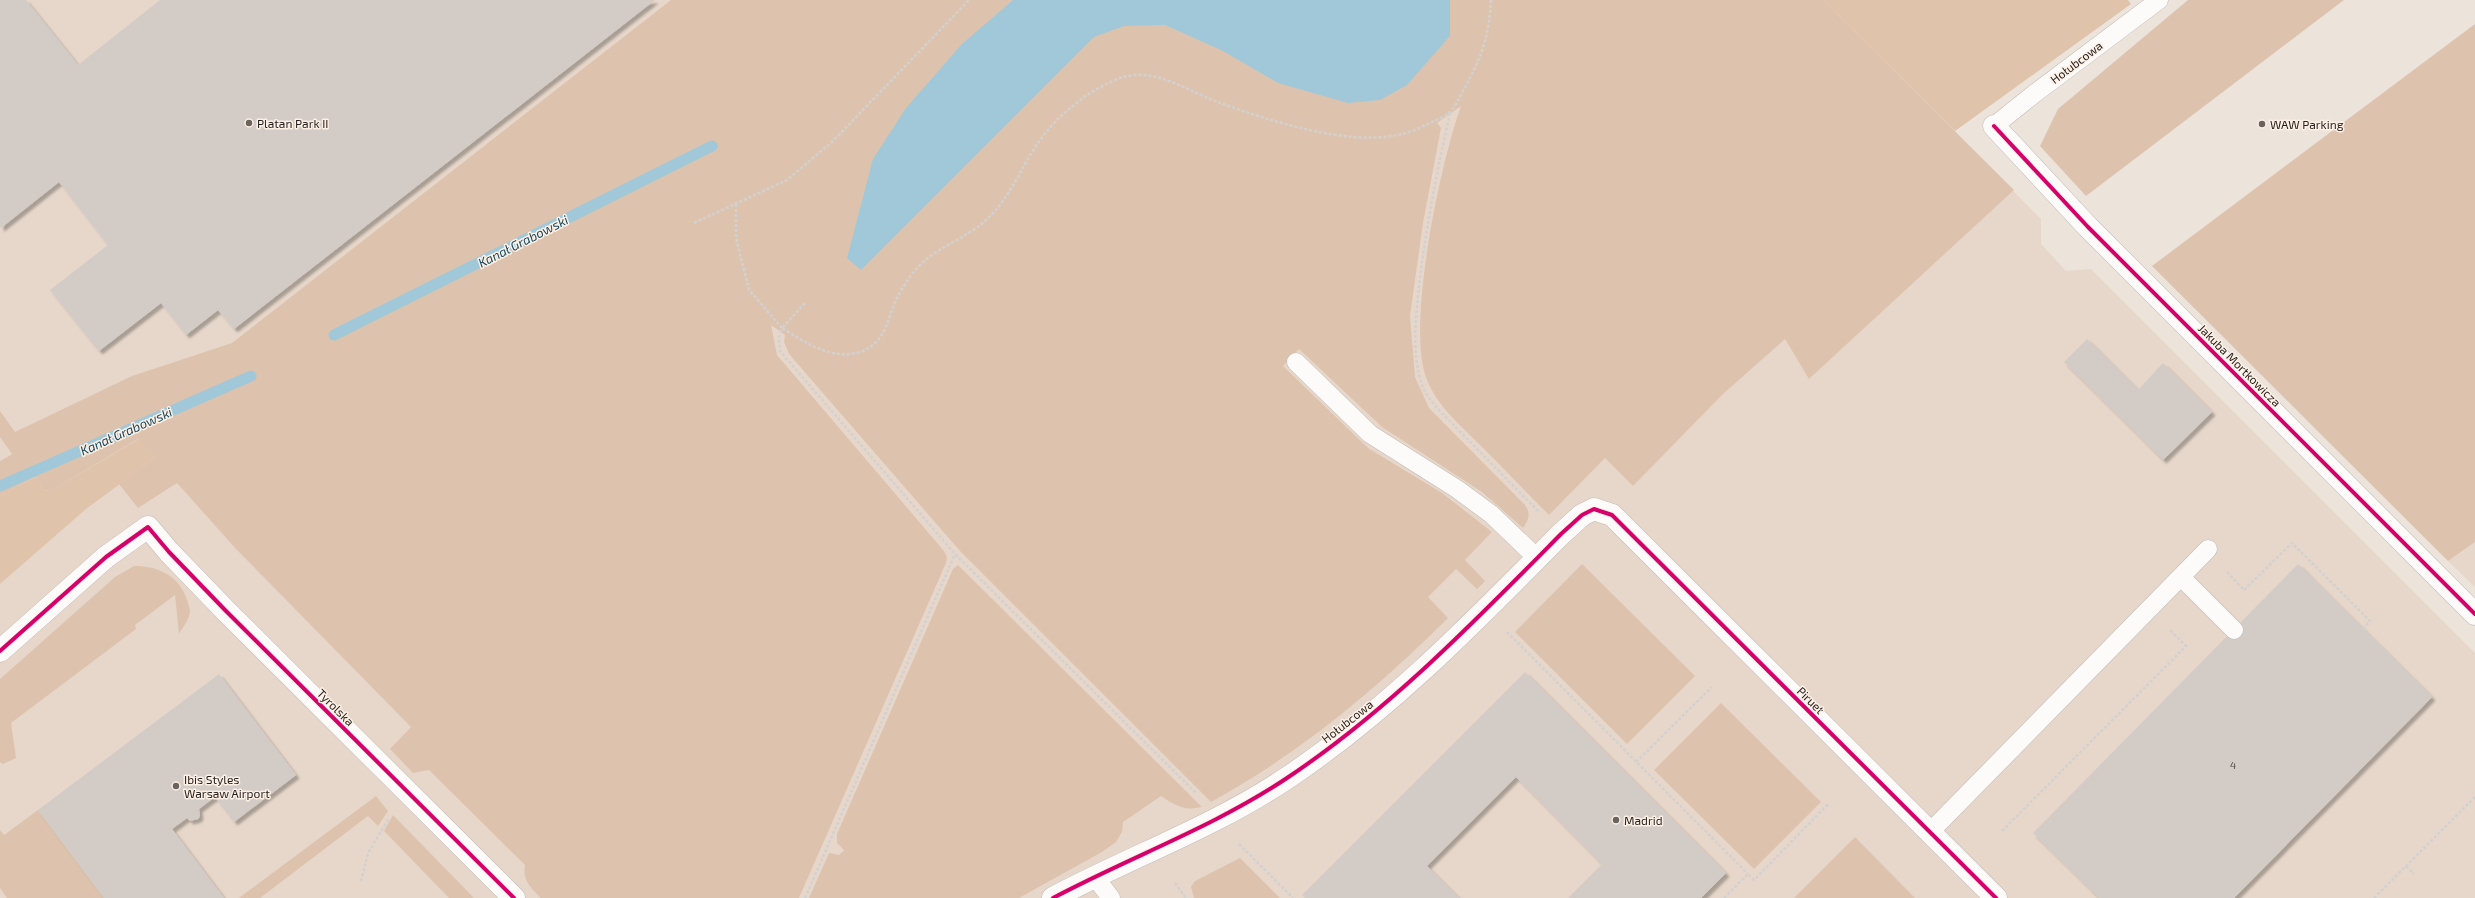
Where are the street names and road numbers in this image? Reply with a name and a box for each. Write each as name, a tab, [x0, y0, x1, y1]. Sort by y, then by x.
street label: Hołubcowa	[2047, 38, 2105, 86]
street label: Jakuba Mortkowicza	[2196, 321, 2284, 409]
street label: Piruet	[1794, 683, 1828, 717]
street label: Tyrolska	[315, 686, 357, 728]
street label: Hołubcowa	[1318, 697, 1376, 745]

